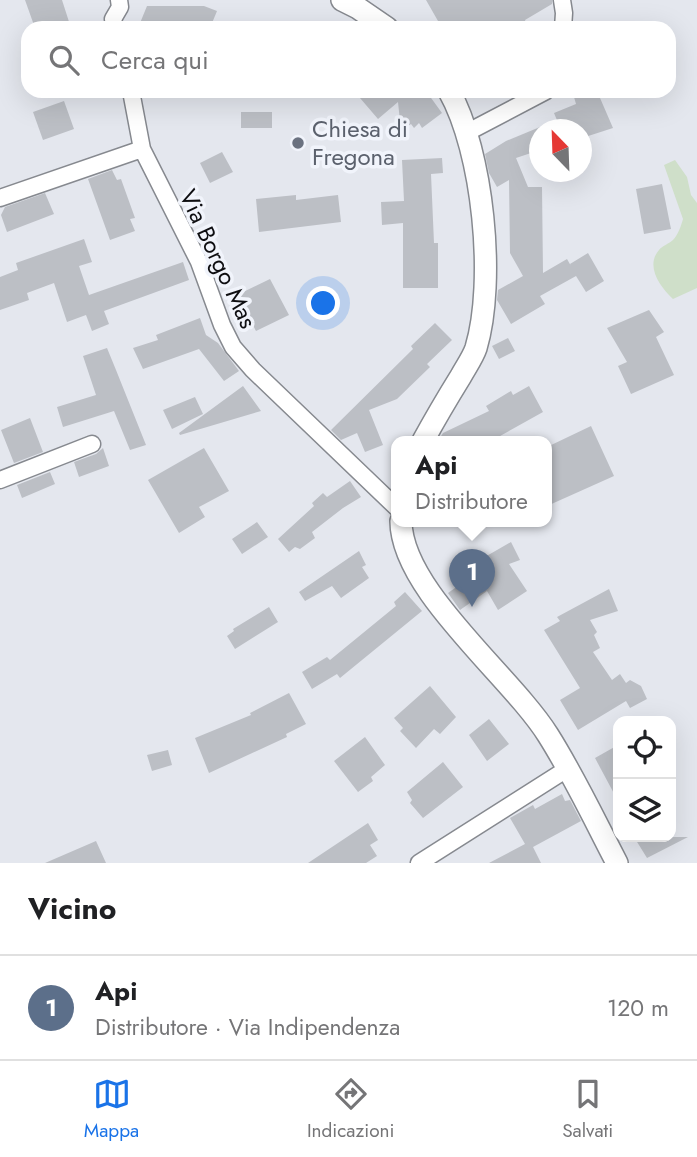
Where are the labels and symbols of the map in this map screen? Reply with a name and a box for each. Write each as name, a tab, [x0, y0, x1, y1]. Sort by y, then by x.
place label: Chiesa di Fregona	[312, 111, 408, 174]
north arrow	[529, 119, 592, 182]
marker: Chiesa di Fregona	[290, 135, 306, 151]
street label: Via Borgo Mas	[171, 183, 266, 334]
your location	[306, 286, 340, 320]
pin: 1	[449, 549, 495, 607]

